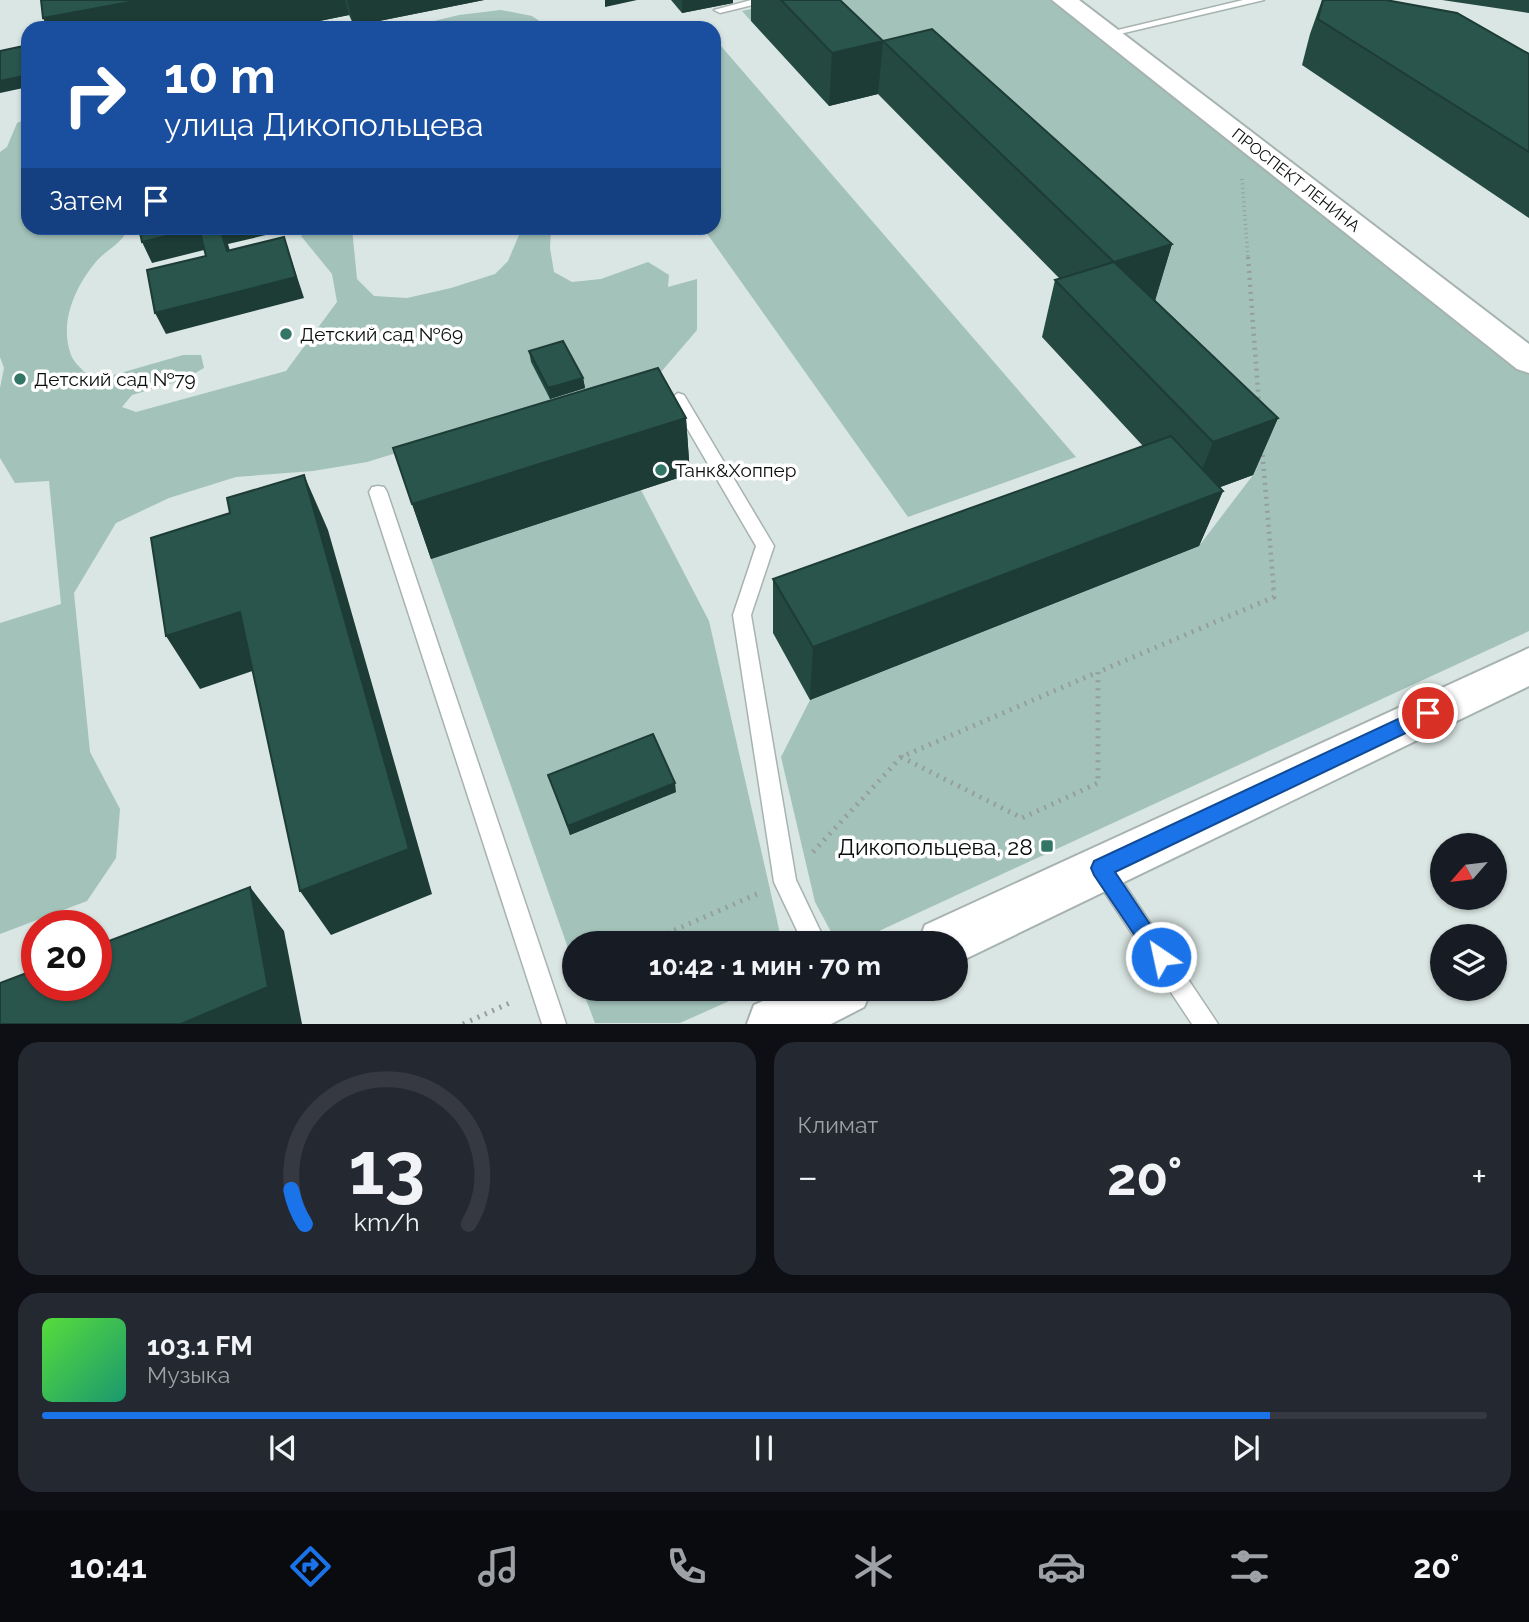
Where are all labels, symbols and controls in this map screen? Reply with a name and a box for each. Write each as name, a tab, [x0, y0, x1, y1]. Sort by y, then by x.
text: 10 m	[164, 47, 276, 104]
icon: right	[49, 49, 140, 140]
text: улица Дикопольцева	[164, 106, 483, 143]
street label: ПРОСПЕКТ ЛЕНИНА	[1228, 124, 1364, 236]
icon: arrive	[137, 182, 175, 220]
text: Затем	[49, 186, 123, 216]
place label: Детский сад №69	[300, 323, 463, 345]
marker: Детский сад №69	[278, 326, 294, 342]
place label: Детский сад №79	[34, 368, 196, 390]
marker: Детский сад №79	[12, 371, 28, 387]
place label: Танк&Хоппер	[675, 459, 796, 481]
marker: Танк&Хоппер	[653, 462, 669, 478]
pin	[1398, 683, 1458, 743]
icon: arrive	[1409, 694, 1447, 732]
place label: Дикопольцева, 28	[838, 833, 1033, 860]
north arrow	[1430, 833, 1507, 910]
map controls	[1430, 833, 1507, 1001]
marker: Дикопольцева, 28	[1039, 838, 1055, 854]
speed limit sign: 20	[21, 910, 112, 1001]
position arrow	[1124, 920, 1198, 994]
button: layers	[1430, 924, 1507, 1001]
text: 10:42 · 1 мин · 70 m	[649, 951, 881, 981]
text: Климат	[798, 1111, 878, 1138]
text: 13	[348, 1127, 425, 1212]
text: 20°	[1107, 1146, 1182, 1207]
text: −	[798, 1154, 818, 1199]
text: +	[1471, 1154, 1487, 1199]
text: km/h	[354, 1207, 420, 1237]
text: 103.1 FM	[147, 1331, 253, 1361]
text: Музыка	[147, 1361, 230, 1388]
icon: previous	[264, 1429, 302, 1467]
icon: pause	[745, 1429, 783, 1467]
icon: next	[1227, 1429, 1265, 1467]
icon: directions	[286, 1542, 335, 1591]
icon: music	[474, 1542, 523, 1591]
icon: phone	[662, 1542, 711, 1591]
icon: climate	[849, 1542, 898, 1591]
icon: car	[1037, 1542, 1086, 1591]
icon: filters	[1225, 1542, 1274, 1591]
text: 10:41	[69, 1548, 147, 1585]
text: 20°	[1413, 1548, 1459, 1585]

